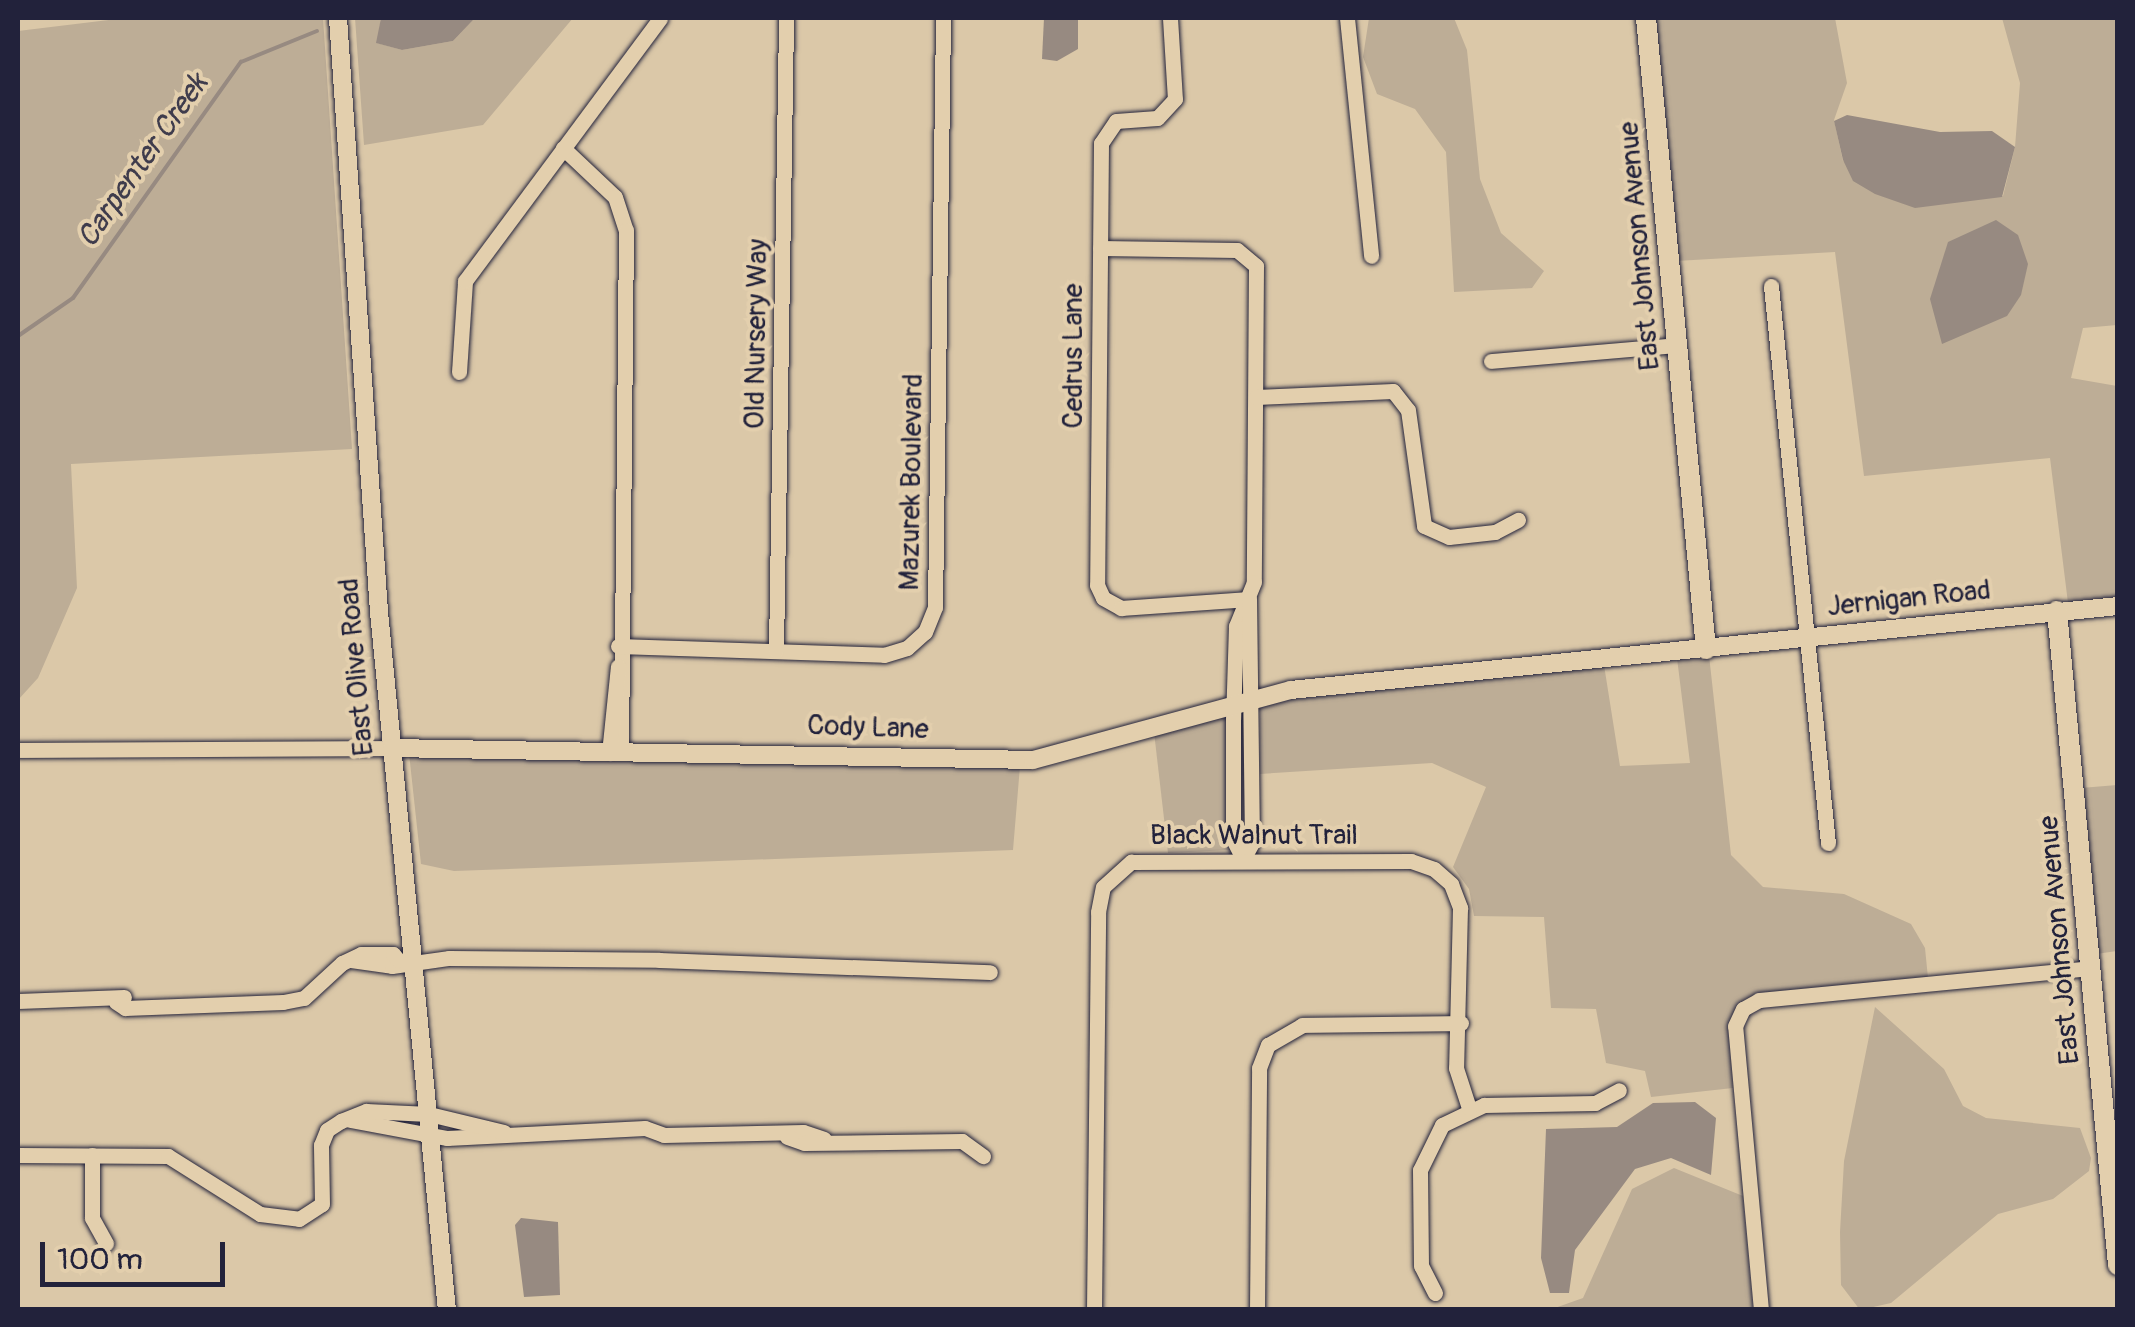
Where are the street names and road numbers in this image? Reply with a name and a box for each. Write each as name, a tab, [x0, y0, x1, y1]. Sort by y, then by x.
street label: East Johnson Avenue	[1612, 120, 1668, 372]
street label: Old Nursery Way	[739, 238, 775, 430]
street label: Cedrus Lane	[1057, 283, 1091, 429]
street label: Mazurek Boulevard	[893, 373, 931, 591]
street label: Jernigan Road	[1826, 574, 1992, 624]
street label: East Olive Road	[332, 577, 382, 757]
street label: Cody Lane	[807, 709, 929, 747]
street label: East Johnson Avenue	[2032, 814, 2088, 1066]
street label: Black Walnut Trail	[1150, 819, 1358, 853]

